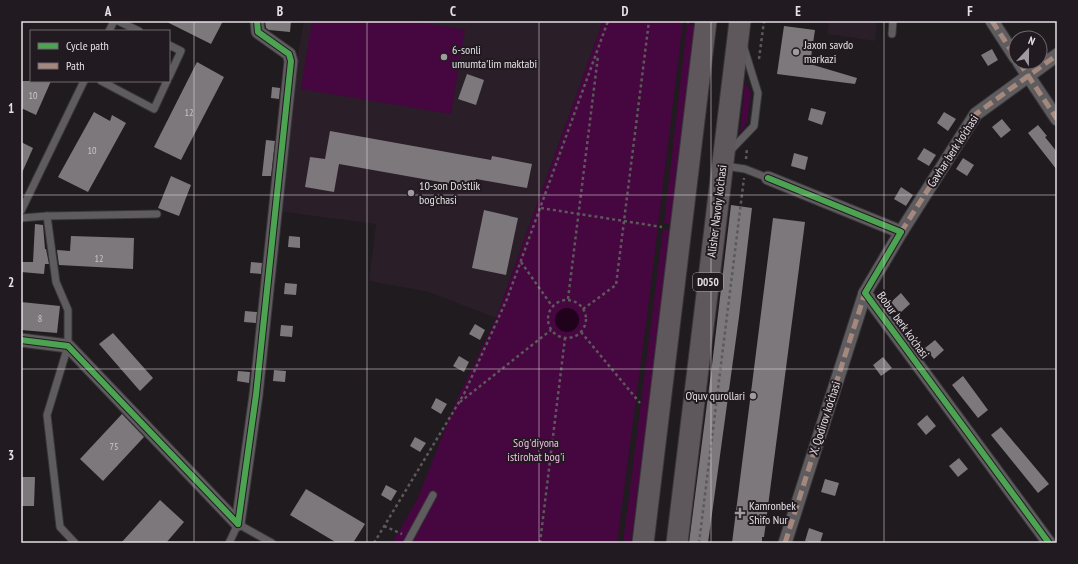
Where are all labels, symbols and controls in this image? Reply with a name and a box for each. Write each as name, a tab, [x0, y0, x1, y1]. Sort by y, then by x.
text: A	[104, 3, 112, 20]
text: B	[277, 3, 283, 20]
text: C	[450, 3, 456, 20]
text: D	[622, 3, 629, 20]
text: E	[795, 3, 801, 20]
text: F	[967, 3, 973, 20]
legend	[30, 30, 170, 82]
north arrow	[1008, 30, 1048, 70]
text: N	[1026, 33, 1037, 48]
place label: Jaxon savdo markazi	[803, 37, 853, 66]
text: Cycle path	[66, 38, 109, 53]
place label: 6-sonli umumta'lim maktabi	[452, 42, 537, 71]
marker: Jaxon savdo markazi	[791, 47, 801, 57]
marker: 6-sonli umumta'lim maktabi	[439, 52, 449, 62]
text: Path	[66, 58, 84, 73]
house number: 10	[29, 89, 38, 102]
text: 1	[8, 100, 14, 117]
house number: 12	[185, 106, 194, 119]
street label: Gavhar berk ko'chasi	[924, 112, 981, 190]
house number: 10	[88, 144, 97, 157]
street label: Alisher Navoiy ko'chasi	[703, 164, 730, 258]
place label: 10-son Do'stlik bog'chasi	[419, 178, 481, 207]
marker: 10-son Do'stlik bog'chasi	[406, 188, 416, 198]
house number: 12	[95, 252, 104, 265]
road number: D050	[693, 273, 723, 291]
text: 2	[8, 274, 14, 291]
street label: Bobur berk ko'chasi	[874, 288, 933, 361]
house number: 8	[38, 312, 42, 325]
street label: X. Qodirov ko'chasi	[806, 379, 843, 456]
place label: O’quv qurollari	[685, 388, 745, 403]
marker: O’quv qurollari	[748, 391, 758, 401]
park label: So'g'diyona istirohat bog'i	[507, 435, 565, 464]
house number: 75	[110, 440, 119, 453]
text: 3	[8, 447, 14, 464]
place label: Kamronbek Shifo Nur	[749, 498, 796, 527]
marker: Kamronbek Shifo Nur	[734, 507, 746, 519]

